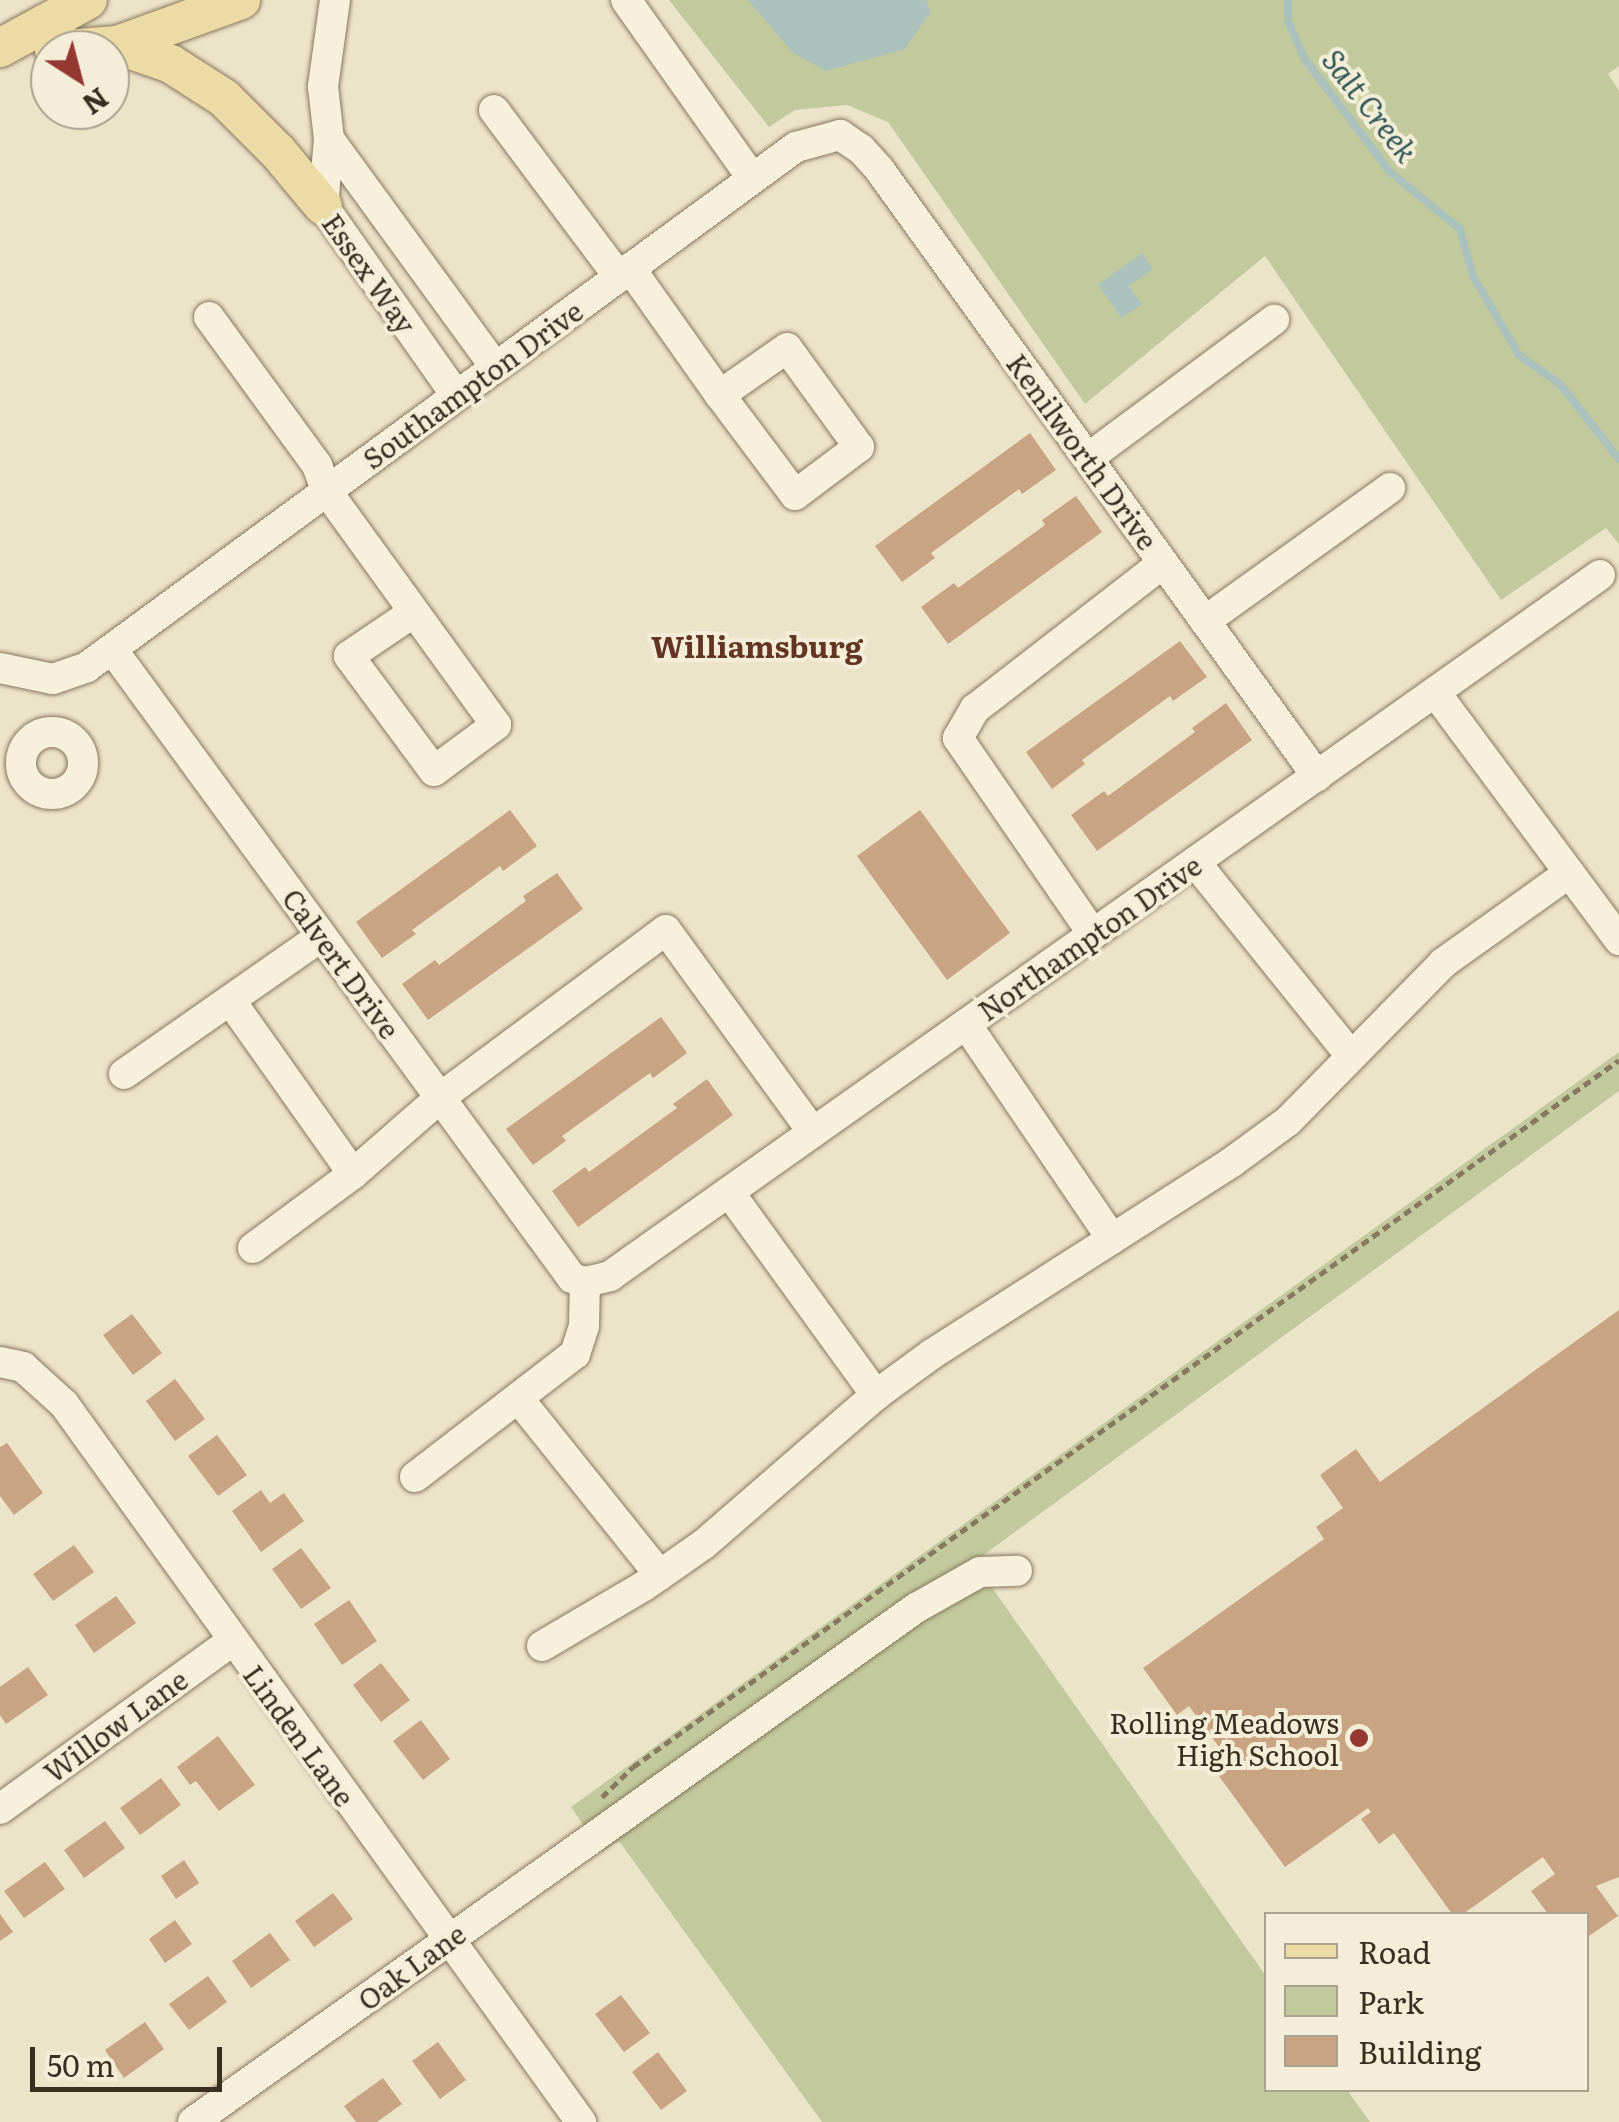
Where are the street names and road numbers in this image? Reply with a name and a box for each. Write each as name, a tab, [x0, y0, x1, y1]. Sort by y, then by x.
street label: Essex Way	[316, 206, 424, 340]
street label: Southampton Drive	[356, 293, 588, 475]
street label: Kenilworth Drive	[1001, 347, 1165, 555]
street label: Northampton Drive	[971, 847, 1207, 1027]
street label: Calvert Drive	[276, 882, 408, 1044]
street label: Linden Lane	[238, 1658, 362, 1812]
street label: Willow Lane	[37, 1662, 193, 1788]
street label: Oak Lane	[351, 1916, 471, 2016]

